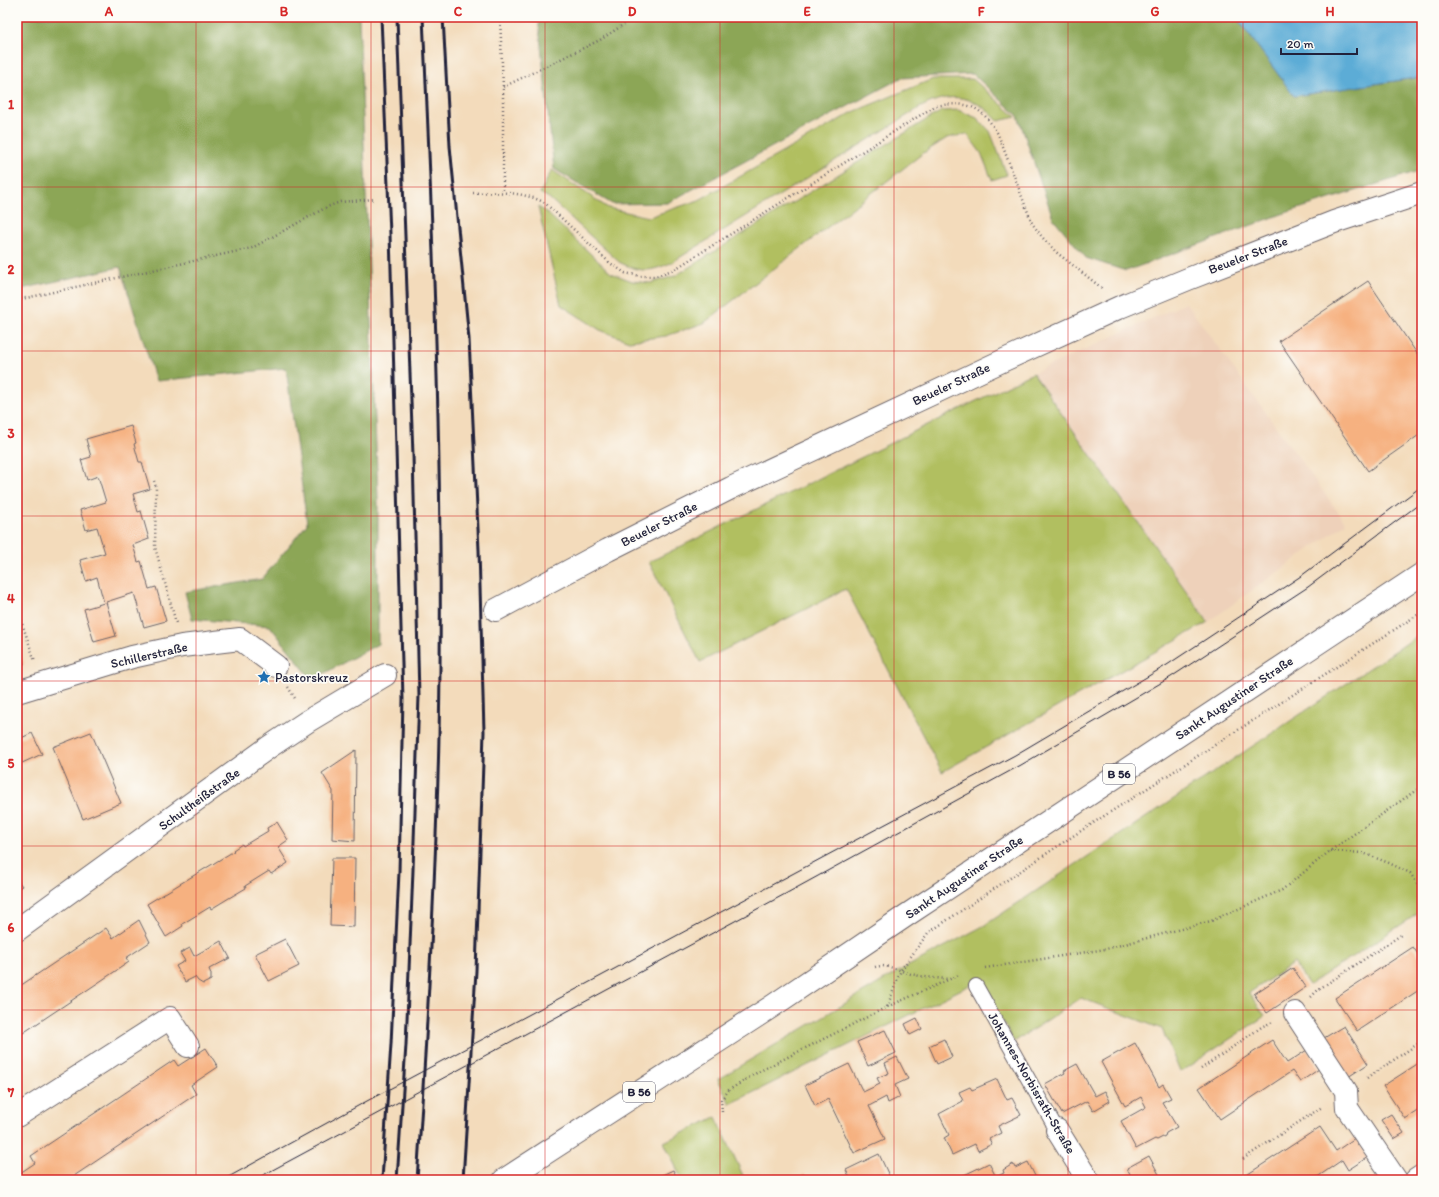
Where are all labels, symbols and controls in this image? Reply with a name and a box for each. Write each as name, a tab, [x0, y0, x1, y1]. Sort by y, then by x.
text: A	[104, 4, 114, 19]
text: B	[280, 4, 289, 19]
text: C	[454, 4, 463, 19]
text: D	[628, 4, 637, 19]
text: E	[803, 4, 811, 19]
text: F	[978, 4, 985, 19]
text: G	[1151, 4, 1160, 19]
text: H	[1326, 4, 1335, 19]
scale bar	[1281, 30, 1357, 56]
text: 20 m	[1287, 37, 1314, 51]
text: 1	[8, 97, 14, 112]
street label: Beueler Straße	[1206, 233, 1290, 277]
text: 2	[8, 262, 15, 277]
street label: Beueler Straße	[910, 360, 992, 408]
text: 3	[7, 426, 15, 441]
street label: Beueler Straße	[618, 498, 700, 550]
text: 4	[7, 591, 15, 606]
street label: Schillerstraße	[109, 639, 189, 671]
street label: Sankt Augustiner Straße	[1172, 653, 1296, 743]
place icon: Pastorskreuz	[256, 669, 272, 685]
place label: Pastorskreuz	[275, 670, 348, 685]
text: 5	[8, 756, 15, 771]
road number: B 56	[1103, 764, 1135, 784]
street label: Schultheißstraße	[156, 765, 242, 833]
street label: Sankt Augustiner Straße	[902, 832, 1026, 922]
text: 6	[8, 920, 15, 935]
street label: Johannes-Norbisrath-Straße	[985, 1010, 1079, 1156]
road number: B 56	[623, 1082, 655, 1102]
text: 7	[7, 1085, 15, 1100]

